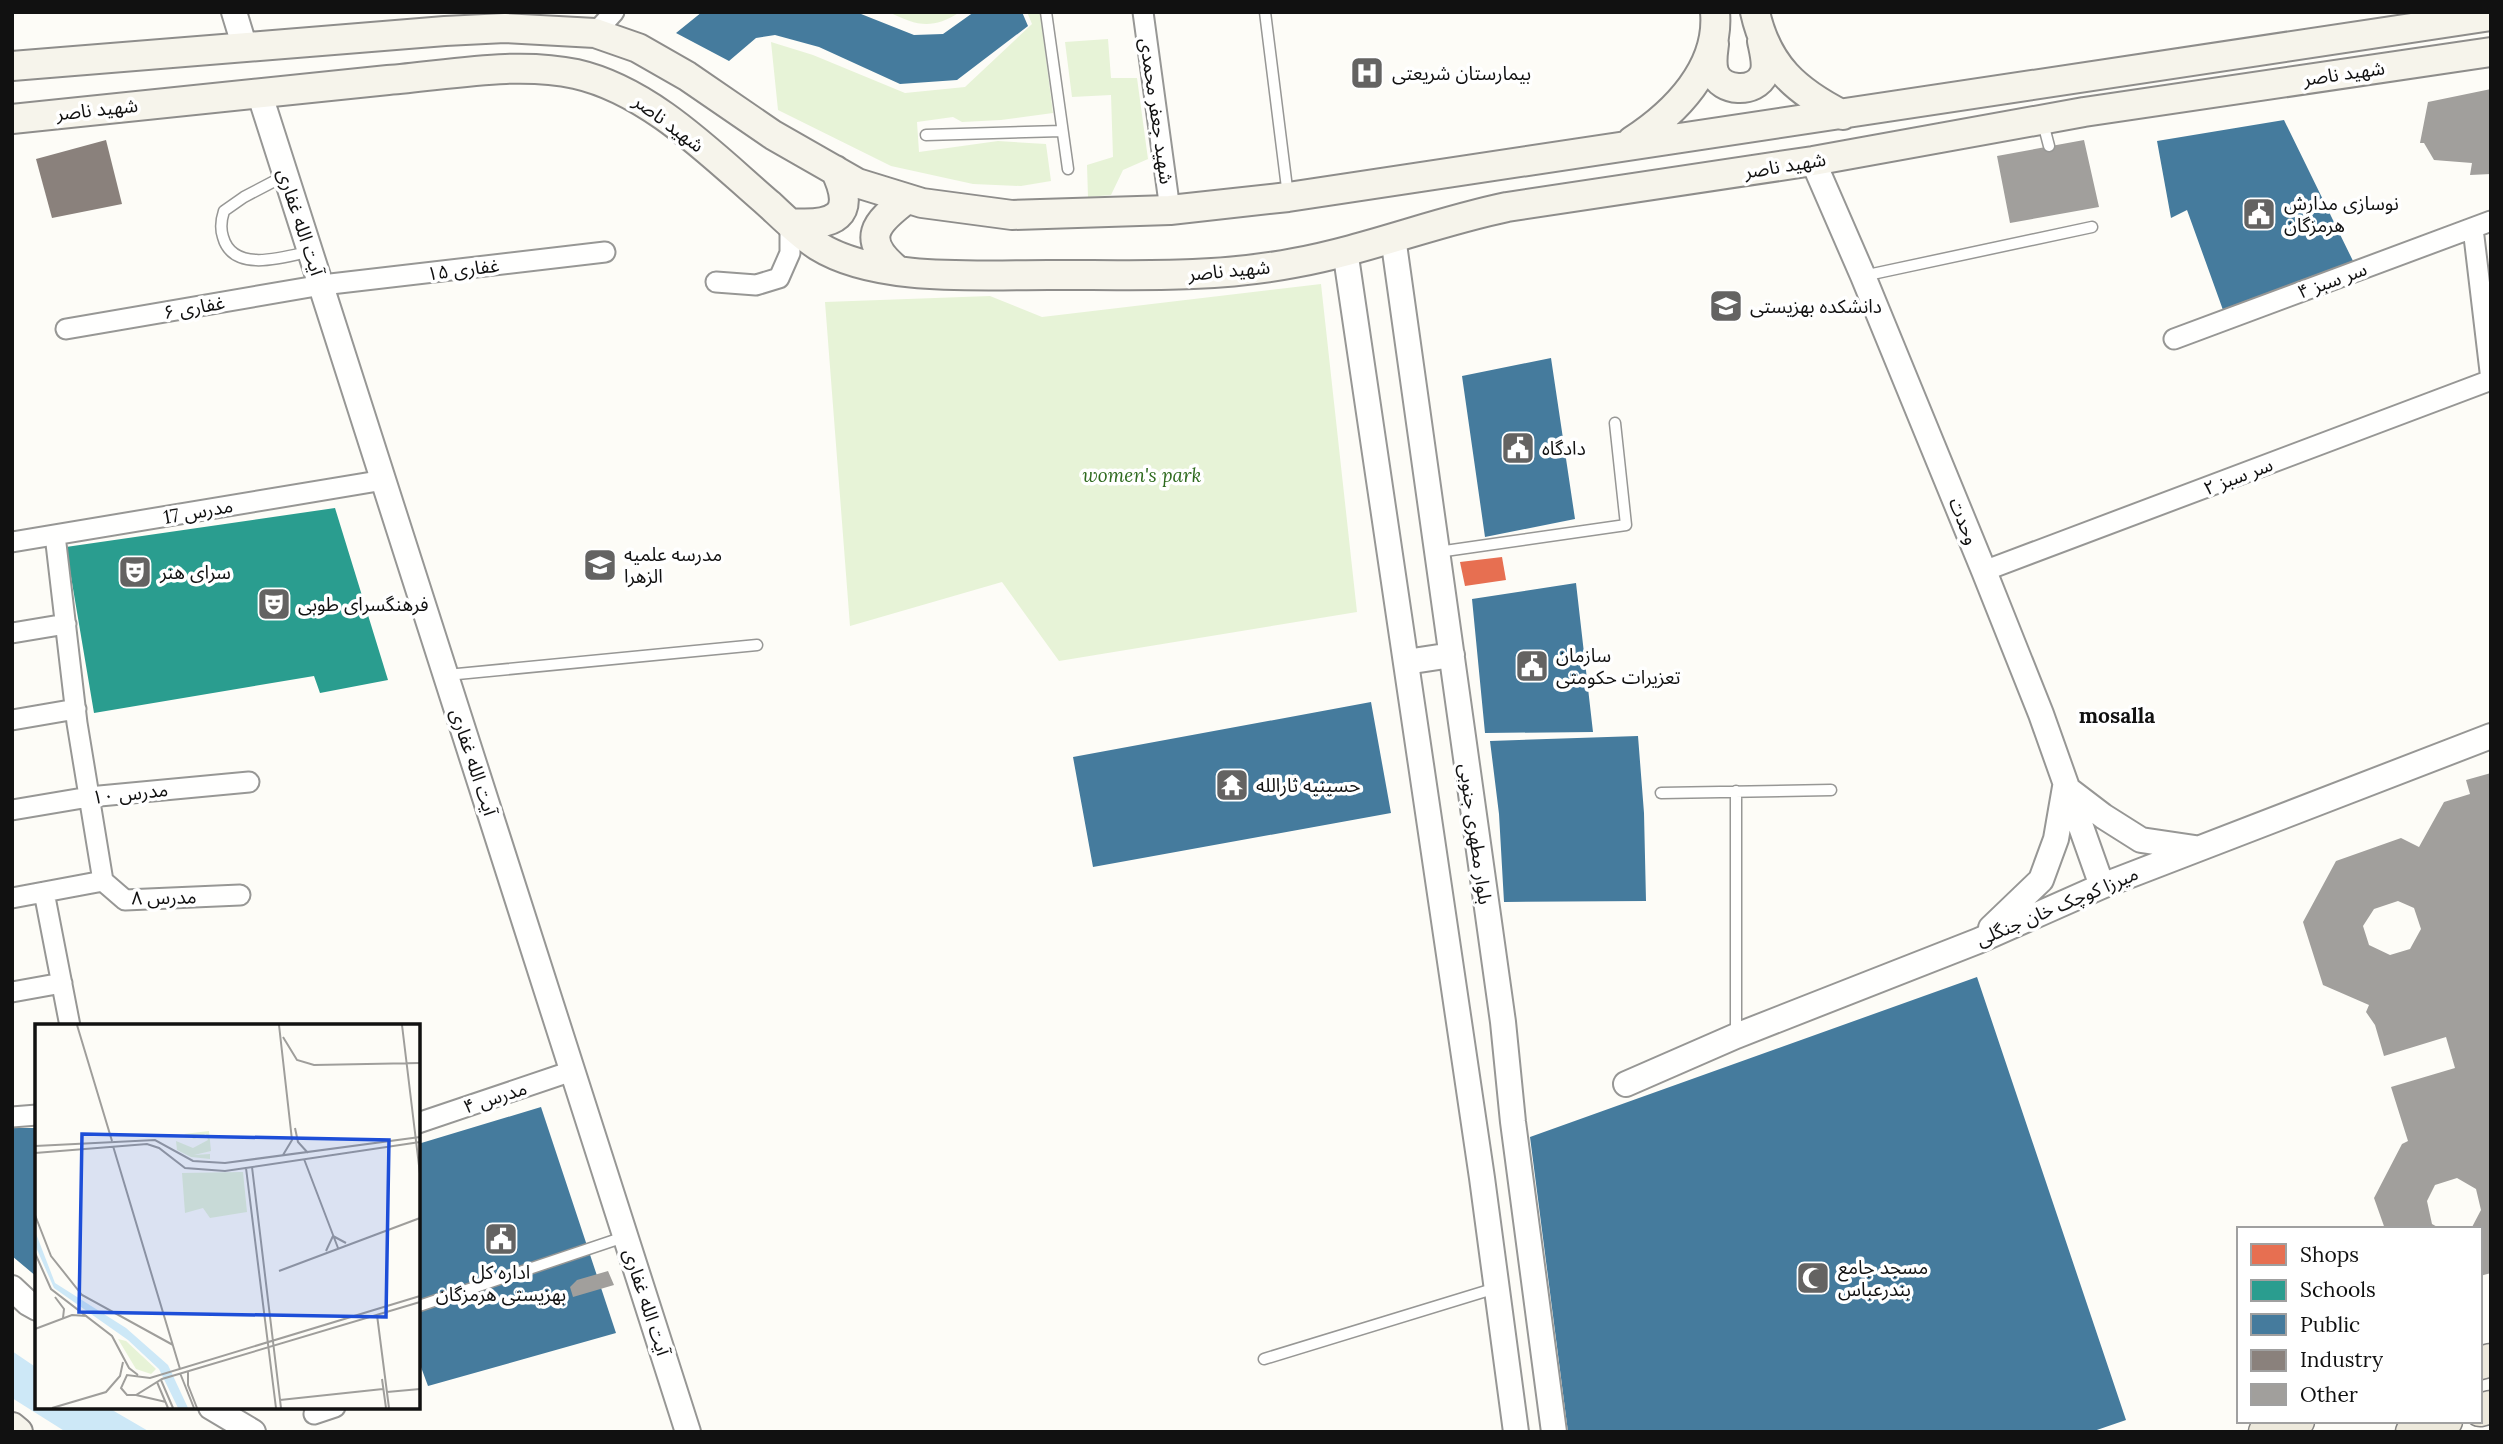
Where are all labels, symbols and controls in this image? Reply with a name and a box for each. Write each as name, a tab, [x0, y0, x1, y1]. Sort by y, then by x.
street label: شهید جعفر محمدی	[1135, 36, 1179, 186]
hospital icon: بیمارستان شریعتی	[1348, 54, 1386, 92]
street label: شهید ناصر	[2301, 55, 2386, 91]
place label: بیمارستان شریعتی	[1392, 61, 1531, 85]
street label: شهید ناصر	[628, 88, 709, 157]
street label: شهید ناصر	[54, 93, 139, 125]
street label: شهید ناصر	[1742, 147, 1827, 183]
street label: آیت الله غفاری	[272, 165, 330, 280]
place label: نوسازی مدارش هرمزگان	[2284, 191, 2399, 237]
public building icon: نوسازی مدارش هرمزگان	[2240, 195, 2278, 233]
street label: غفاری ۱۵	[425, 253, 501, 285]
street label: شهید ناصر	[1186, 254, 1271, 286]
street label: سر سبز ۴	[2294, 256, 2370, 304]
school or university icon: دانشکده بهزیستی	[1707, 287, 1745, 325]
street label: غفاری ۶	[161, 290, 227, 324]
place label: دانشکده بهزیستی	[1750, 294, 1882, 318]
public building icon: دادگاه	[1499, 429, 1537, 467]
place label: دادگاه	[1542, 436, 1586, 460]
street label: سر سبز ۲	[2200, 452, 2276, 500]
park label: women's park	[1083, 463, 1202, 487]
street label: مدرس 17	[161, 493, 235, 529]
street label: وحدت	[1944, 494, 1984, 548]
place label: مدرسه علمیه الزهرا	[624, 542, 722, 588]
school or university icon: مدرسه علمیه الزهرا	[581, 546, 619, 584]
theatre icon: سرای هنر	[116, 553, 154, 591]
place label: سرای هنر	[159, 560, 231, 584]
theatre icon: فرهنگسرای طوبی	[255, 585, 293, 623]
place label: فرهنگسرای طوبی	[298, 592, 428, 616]
place label: سازمان تعزیرات حکومتی	[1556, 643, 1681, 689]
public building icon: سازمان تعزیرات حکومتی	[1513, 647, 1551, 685]
district label: mosalla	[2079, 702, 2155, 729]
street label: آیت الله غفاری	[445, 705, 503, 820]
street label: بلوار مطهری جنوبی	[1454, 762, 1498, 906]
temple icon: حسینیه ثارالله	[1213, 766, 1251, 804]
place label: حسینیه ثارالله	[1256, 773, 1360, 797]
street label: مدرس ۱۰	[91, 777, 169, 809]
street label: میرزا کوچک خان جنگلی	[1972, 861, 2142, 952]
street label: مدرس ۸	[131, 884, 197, 910]
inset map	[35, 1024, 420, 1409]
street label: مدرس ۴	[460, 1075, 530, 1119]
public building icon: اداره کل بهزیستی هرمزگان	[482, 1220, 520, 1258]
legend	[2237, 1227, 2482, 1423]
text: Shops	[2300, 1241, 2359, 1268]
street label: آیت الله غفاری	[618, 1245, 676, 1360]
place label: مسجد جامع بندرعباس	[1838, 1255, 1928, 1301]
mosque icon: مسجد جامع بندرعباس	[1794, 1259, 1832, 1297]
place label: اداره کل بهزیستی هرمزگان	[436, 1260, 566, 1306]
text: Schools	[2300, 1276, 2376, 1303]
text: Public	[2300, 1311, 2360, 1338]
text: Industry	[2300, 1346, 2383, 1373]
text: Other	[2300, 1381, 2358, 1408]

